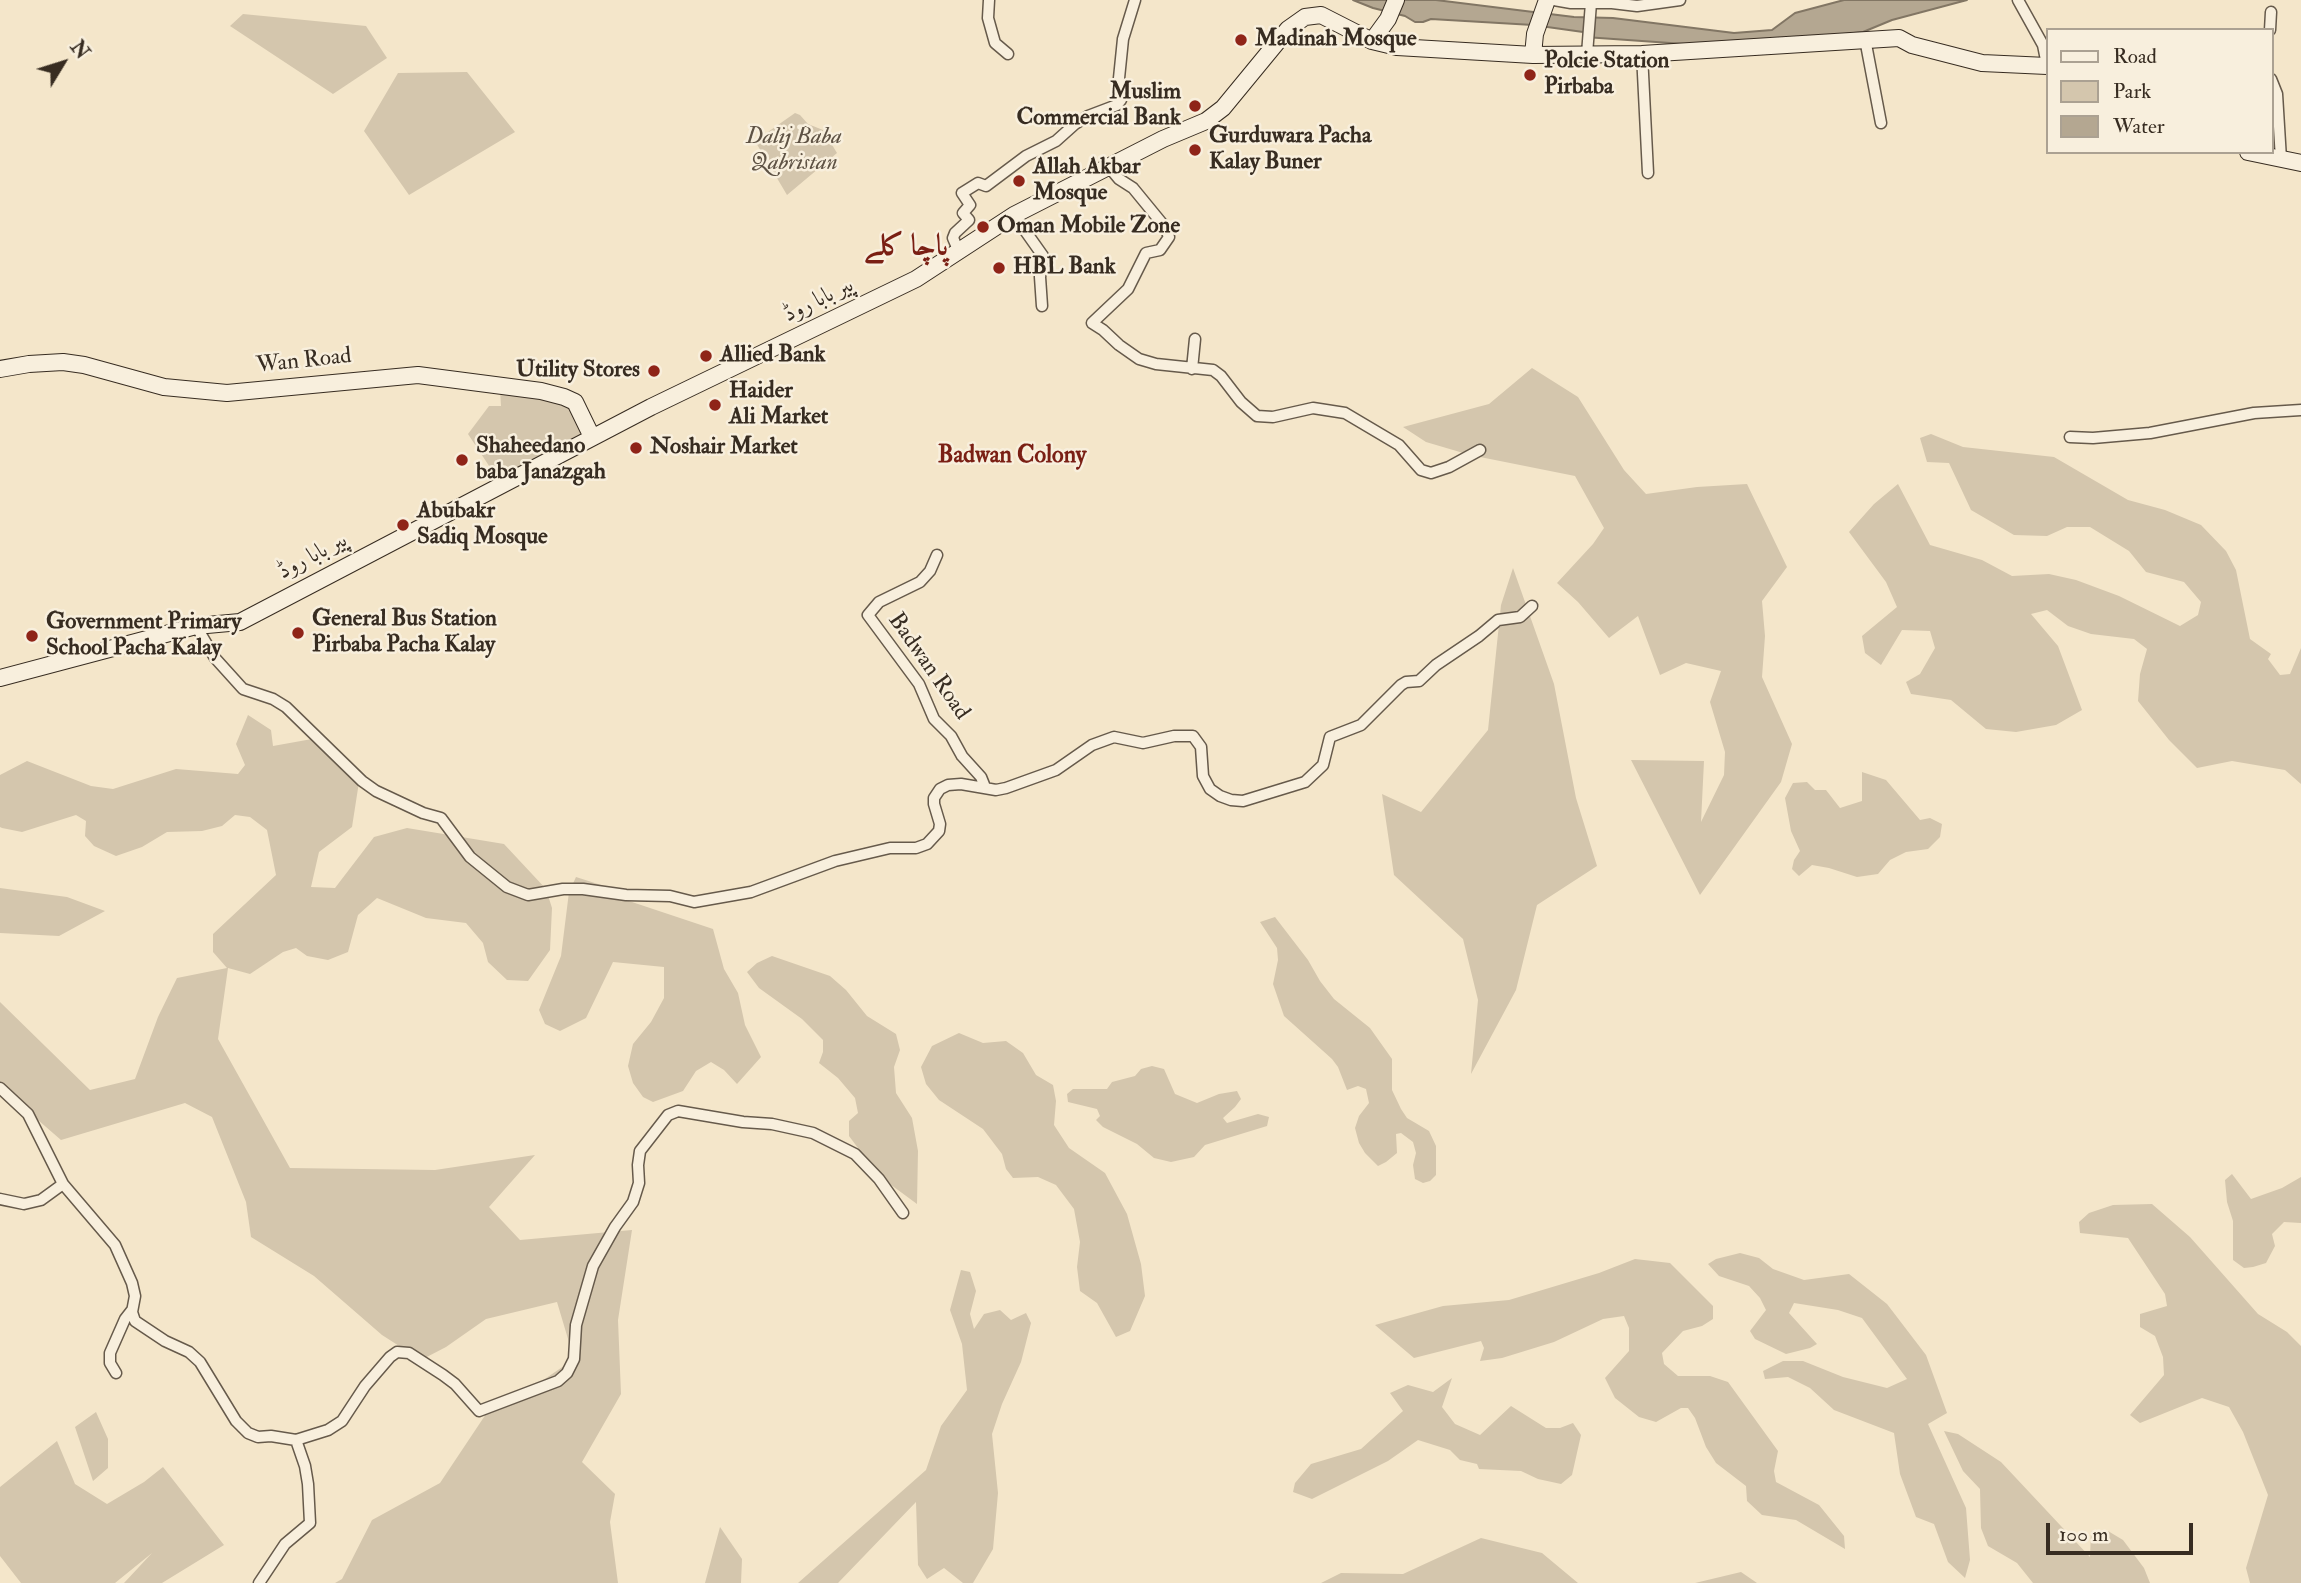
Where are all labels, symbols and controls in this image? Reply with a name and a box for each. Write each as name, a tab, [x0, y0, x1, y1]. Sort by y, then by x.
place label: Madinah Mosque	[1255, 26, 1417, 54]
north arrow	[28, 28, 98, 98]
legend	[2046, 28, 2273, 154]
marker: Madinah Mosque	[1233, 32, 1249, 48]
text: N	[65, 36, 94, 64]
text: Road	[2113, 43, 2157, 70]
place label: Polcie Station Pirbaba	[1544, 48, 1669, 102]
marker: Polcie Station Pirbaba	[1522, 67, 1538, 83]
text: Park	[2113, 78, 2151, 105]
place label: Muslim Commercial Bank	[1016, 79, 1181, 133]
marker: Muslim Commercial Bank	[1187, 98, 1203, 114]
text: Water	[2113, 113, 2165, 140]
place label: Gurduwara Pacha Kalay Buner	[1209, 123, 1371, 177]
park label: Dalij Baba Qabristan	[746, 124, 842, 178]
marker: Gurduwara Pacha Kalay Buner	[1187, 142, 1203, 158]
place label: Allah Akbar Mosque	[1033, 154, 1140, 208]
marker: Allah Akbar Mosque	[1011, 173, 1027, 189]
place label: Oman Mobile Zone	[997, 213, 1180, 241]
marker: Oman Mobile Zone	[975, 219, 991, 235]
district label: پاچا کلے	[864, 231, 948, 267]
place label: HBL Bank	[1013, 254, 1116, 282]
marker: HBL Bank	[991, 260, 1007, 276]
street label: پیر بابا روڈ	[779, 272, 859, 330]
place label: Allied Bank	[720, 342, 826, 370]
street label: Wan Road	[255, 343, 353, 381]
marker: Allied Bank	[698, 348, 714, 364]
place label: Utility Stores	[516, 357, 640, 385]
marker: Utility Stores	[646, 363, 662, 379]
place label: Haider Ali Market	[729, 378, 828, 432]
marker: Haider Ali Market	[707, 397, 723, 413]
place label: Shaheedano baba Janazgah	[476, 433, 606, 487]
place label: Noshair Market	[650, 434, 798, 462]
marker: Noshair Market	[628, 440, 644, 456]
district label: Badwan Colony	[938, 443, 1086, 471]
marker: Shaheedano baba Janazgah	[454, 452, 470, 468]
place label: Abubakr Sadiq Mosque	[417, 498, 548, 552]
marker: Abubakr Sadiq Mosque	[395, 517, 411, 533]
street label: پیر بابا روڈ	[274, 527, 352, 587]
place label: General Bus Station Pirbaba Pacha Kalay	[312, 606, 497, 660]
street label: Badwan Road	[881, 608, 975, 726]
place label: Government Primary School Pacha Kalay	[46, 609, 241, 663]
marker: General Bus Station Pirbaba Pacha Kalay	[290, 625, 306, 641]
marker: Government Primary School Pacha Kalay	[24, 628, 40, 644]
scale bar	[2049, 1510, 2196, 1554]
text: 100 m	[2059, 1521, 2109, 1548]

